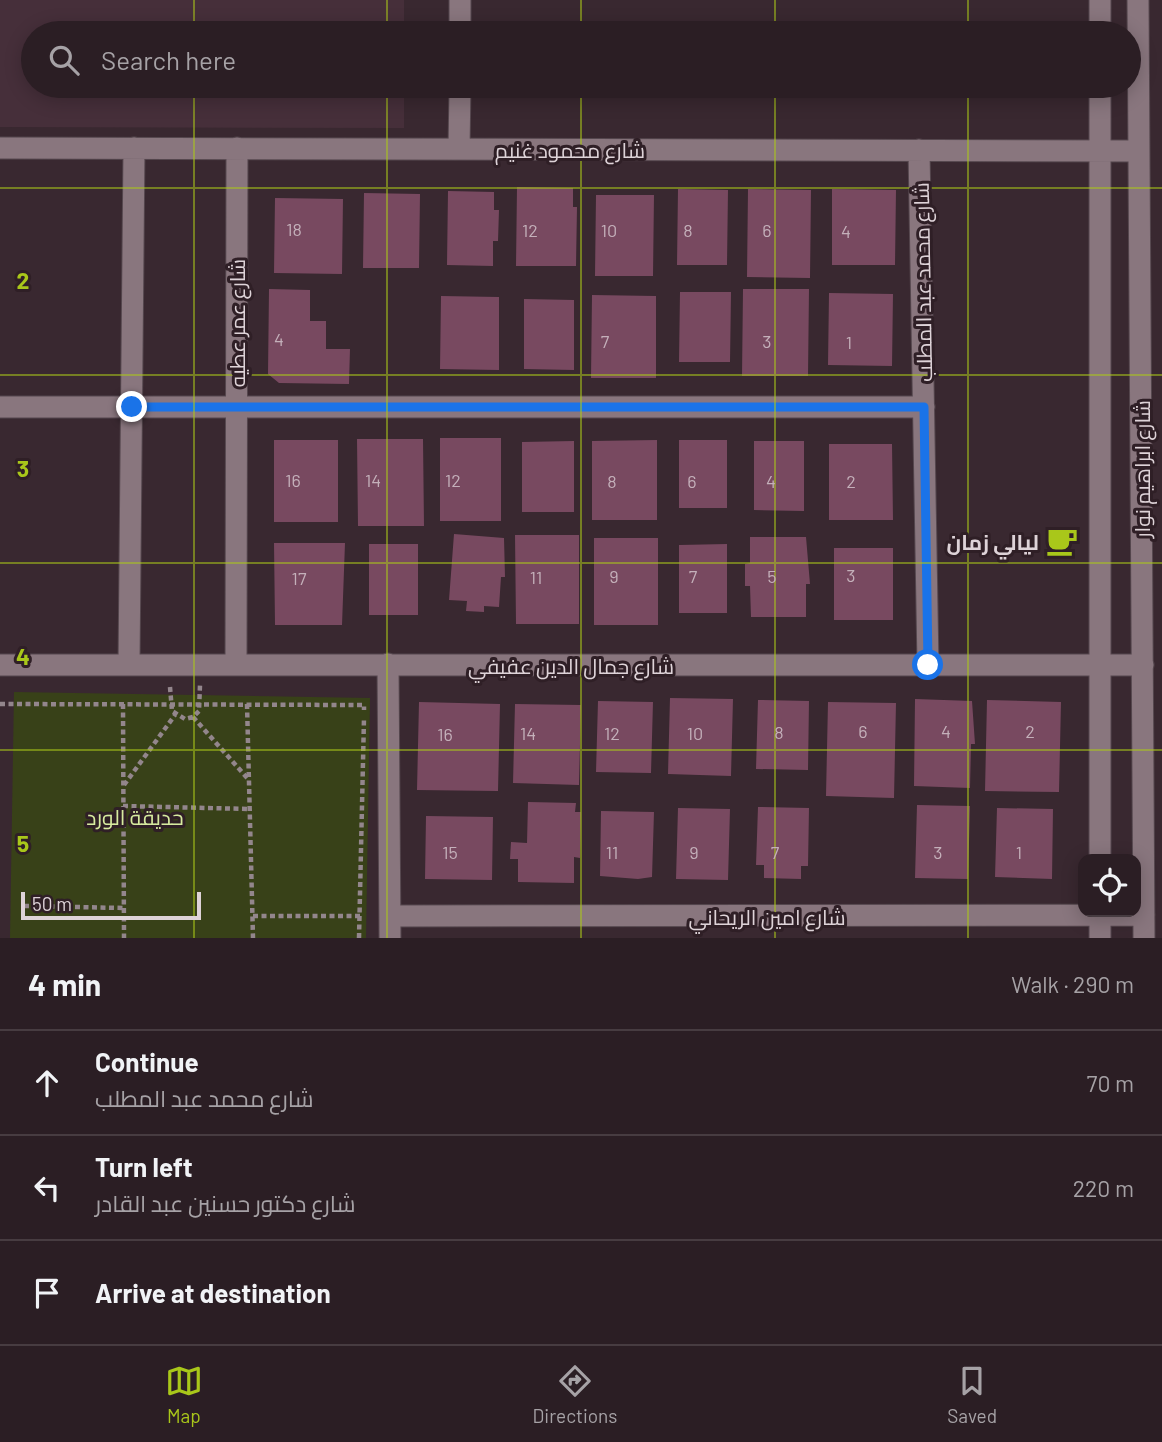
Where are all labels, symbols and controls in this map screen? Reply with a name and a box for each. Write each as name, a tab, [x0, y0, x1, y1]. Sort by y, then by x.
search box	[21, 21, 1141, 98]
icon: search	[45, 41, 83, 79]
text: Search here	[101, 44, 236, 75]
street label: شارع محمود غنيم	[495, 137, 645, 165]
street label: شارع محمد عبد المطلب	[908, 182, 939, 382]
house number: 18	[286, 218, 302, 240]
house number: 12	[522, 219, 538, 241]
house number: 10	[601, 219, 617, 241]
house number: 8	[683, 219, 693, 241]
house number: 6	[762, 219, 772, 241]
house number: 4	[841, 220, 851, 242]
street label: شارع عمر عطيه	[224, 259, 252, 387]
text: 2	[17, 266, 29, 294]
house number: 4	[274, 328, 284, 350]
house number: 7	[601, 330, 610, 352]
house number: 3	[762, 330, 772, 352]
house number: 1	[846, 331, 852, 353]
route end	[116, 391, 147, 422]
street label: شارع ابراهيم نوار	[1129, 400, 1157, 539]
text: 3	[17, 454, 29, 482]
house number: 16	[285, 469, 301, 491]
house number: 14	[365, 469, 381, 491]
house number: 12	[445, 469, 461, 491]
house number: 8	[607, 470, 617, 492]
house number: 6	[687, 470, 697, 492]
house number: 4	[766, 470, 776, 492]
house number: 2	[846, 470, 856, 492]
cafe icon: ليالي زمان	[1045, 524, 1079, 558]
place label: ليالي زمان	[947, 529, 1039, 560]
house number: 3	[846, 564, 856, 586]
house number: 9	[609, 565, 619, 587]
house number: 7	[689, 565, 698, 587]
house number: 5	[767, 565, 777, 587]
house number: 11	[530, 566, 542, 588]
house number: 17	[292, 567, 307, 589]
text: 4	[16, 642, 30, 670]
route start	[912, 649, 943, 680]
street label: شارع جمال الدين عفيفي	[468, 653, 674, 683]
house number: 6	[858, 720, 868, 742]
house number: 4	[941, 720, 951, 742]
house number: 2	[1025, 720, 1035, 742]
house number: 8	[774, 721, 784, 743]
house number: 14	[520, 722, 536, 744]
house number: 12	[604, 722, 620, 744]
house number: 10	[687, 722, 703, 744]
house number: 16	[437, 723, 453, 745]
park label: حديقة الورد	[86, 804, 184, 830]
text: 5	[17, 829, 29, 857]
house number: 15	[442, 841, 458, 863]
house number: 11	[606, 841, 618, 863]
house number: 9	[689, 841, 699, 863]
house number: 7	[771, 841, 780, 863]
house number: 3	[933, 841, 943, 863]
house number: 1	[1016, 841, 1022, 863]
map controls	[1078, 854, 1141, 917]
button: locate	[1078, 854, 1141, 917]
scale bar	[21, 889, 201, 921]
text: 50 m	[32, 892, 72, 915]
street label: شارع امين الريحاني	[688, 904, 846, 934]
text: 4 min	[28, 966, 101, 1002]
text: Walk · 290 m	[1011, 970, 1134, 998]
text: Continue	[95, 1046, 199, 1077]
icon: ahead	[28, 1064, 66, 1102]
text: 70 m	[1087, 1069, 1134, 1097]
text: شارع محمد عبد المطلب	[95, 1084, 314, 1112]
text: Turn left	[95, 1151, 193, 1182]
icon: left	[28, 1169, 66, 1207]
text: 220 m	[1073, 1174, 1134, 1202]
text: شارع دكتور حسنين عبد القادر	[95, 1189, 356, 1217]
icon: arrive	[28, 1274, 66, 1312]
text: Arrive at destination	[95, 1277, 331, 1308]
tab: Map	[165, 1362, 203, 1427]
tab: Directions	[533, 1362, 618, 1427]
tab: Saved	[947, 1362, 997, 1427]

